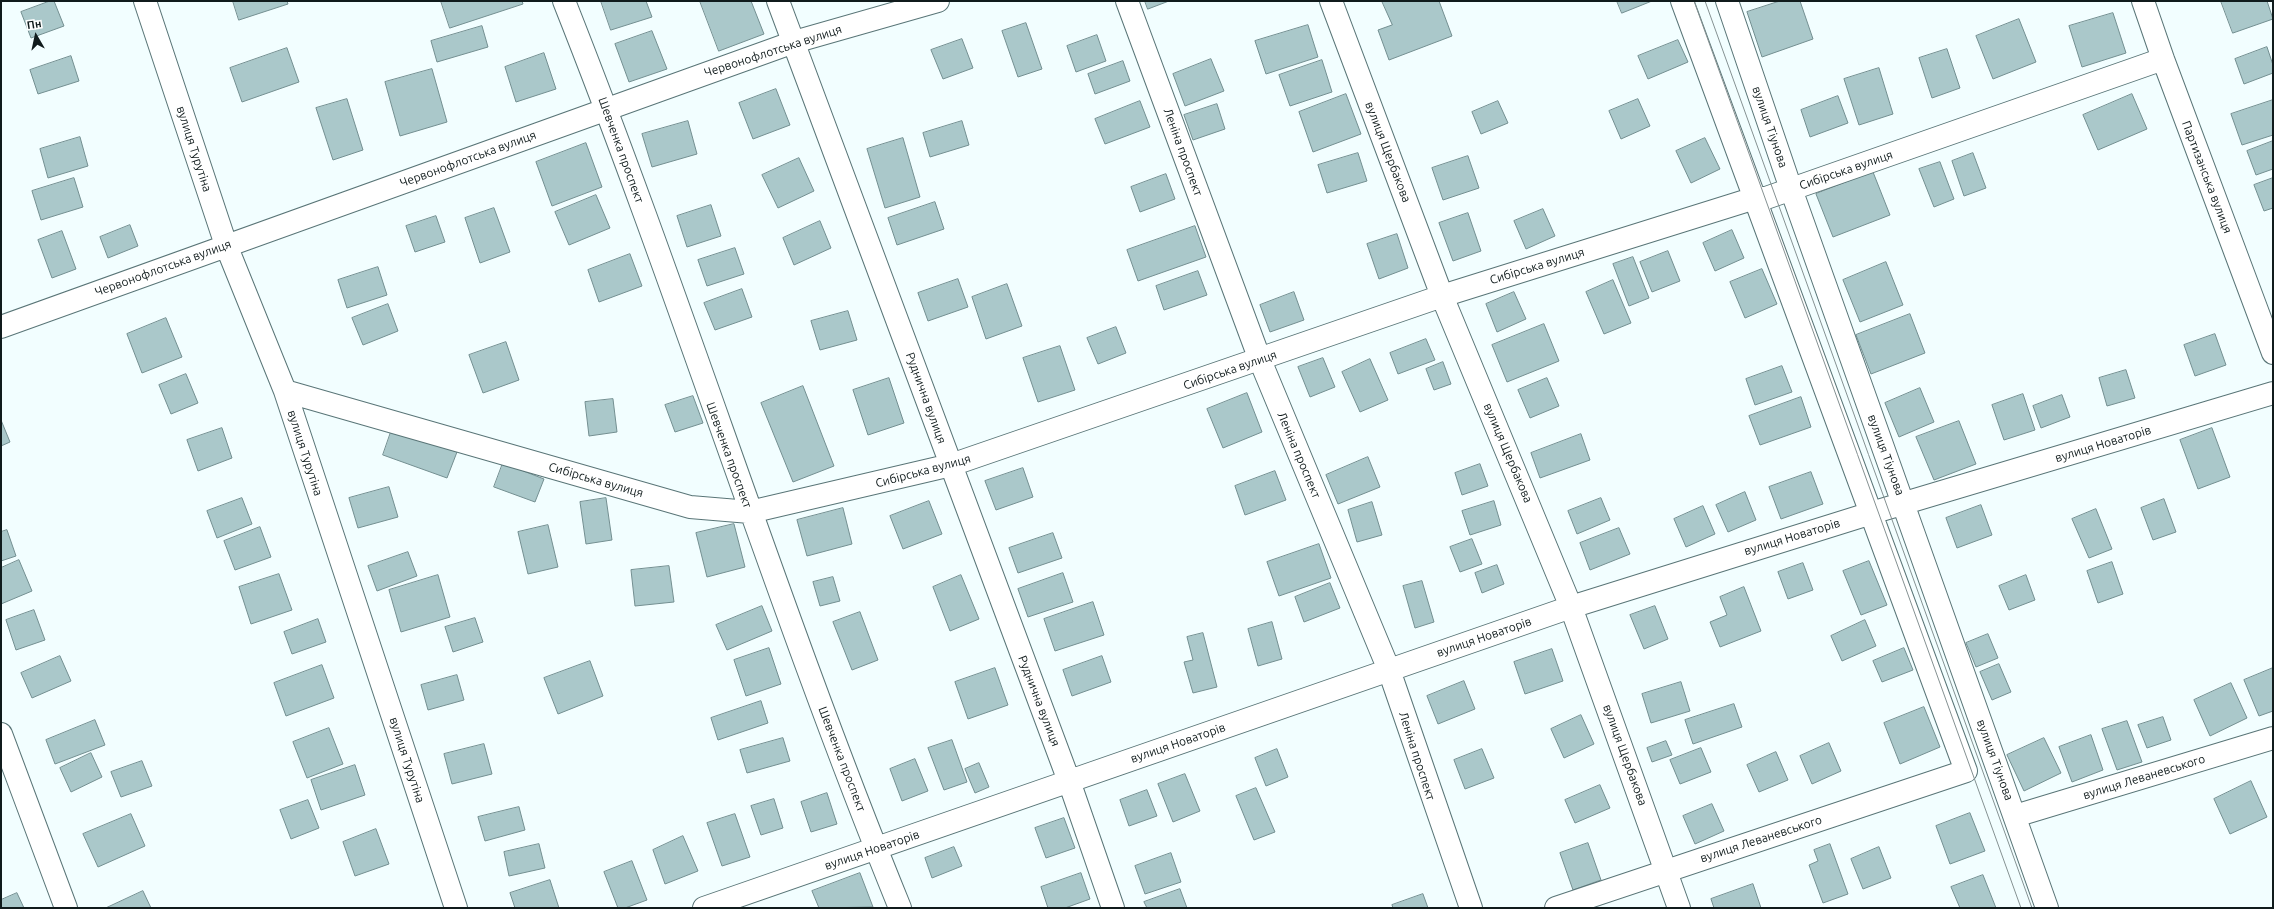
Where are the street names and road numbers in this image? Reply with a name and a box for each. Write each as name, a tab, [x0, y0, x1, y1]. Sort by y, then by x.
street label: Червонофлотська вулиця	[702, 22, 844, 80]
street label: вулиця Тіунова	[1749, 84, 1791, 170]
street label: Шевченка проспект	[595, 95, 647, 205]
street label: вулиця Щербакова	[1362, 100, 1414, 204]
street label: вулиця Турутіна	[173, 104, 215, 194]
street label: Леніна проспект	[1160, 106, 1206, 198]
street label: Партизанська вулиця	[2179, 119, 2235, 235]
street label: Червонофлотська вулиця	[398, 128, 538, 190]
street label: Сибірська вулиця	[1797, 147, 1895, 193]
street label: Червонофлотська вулиця	[93, 237, 233, 299]
street label: Сибірська вулиця	[1488, 245, 1586, 287]
street label: Сибірська вулиця	[1181, 347, 1279, 393]
street label: Руднична вулиця	[903, 350, 949, 446]
street label: Шевченка проспект	[703, 400, 755, 510]
street label: вулиця Щербакова	[1480, 401, 1536, 505]
street label: вулиця Турутіна	[284, 408, 326, 498]
street label: Леніна проспект	[1274, 410, 1324, 500]
street label: вулиця Тіунова	[1865, 413, 1907, 497]
street label: вулиця Новаторів	[2053, 423, 2153, 465]
street label: Сибірська вулиця	[874, 451, 972, 491]
street label: Сибірська вулиця	[547, 460, 645, 500]
street label: вулиця Новаторів	[1742, 516, 1842, 558]
street label: вулиця Новаторів	[1435, 614, 1533, 660]
street label: Руднична вулиця	[1015, 654, 1063, 748]
street label: вулиця Щербакова	[1600, 702, 1650, 808]
street label: Шевченка проспект	[815, 704, 869, 814]
street label: Леніна проспект	[1396, 710, 1438, 802]
street label: вулиця Турутіна	[386, 715, 428, 805]
street label: вулиця Тіунова	[1974, 718, 2016, 802]
street label: вулиця Новаторів	[1129, 720, 1227, 766]
street label: вулиця Леваневського	[2081, 752, 2207, 802]
street label: вулиця Леваневського	[1698, 813, 1824, 865]
street label: вулиця Новаторів	[823, 827, 921, 873]

